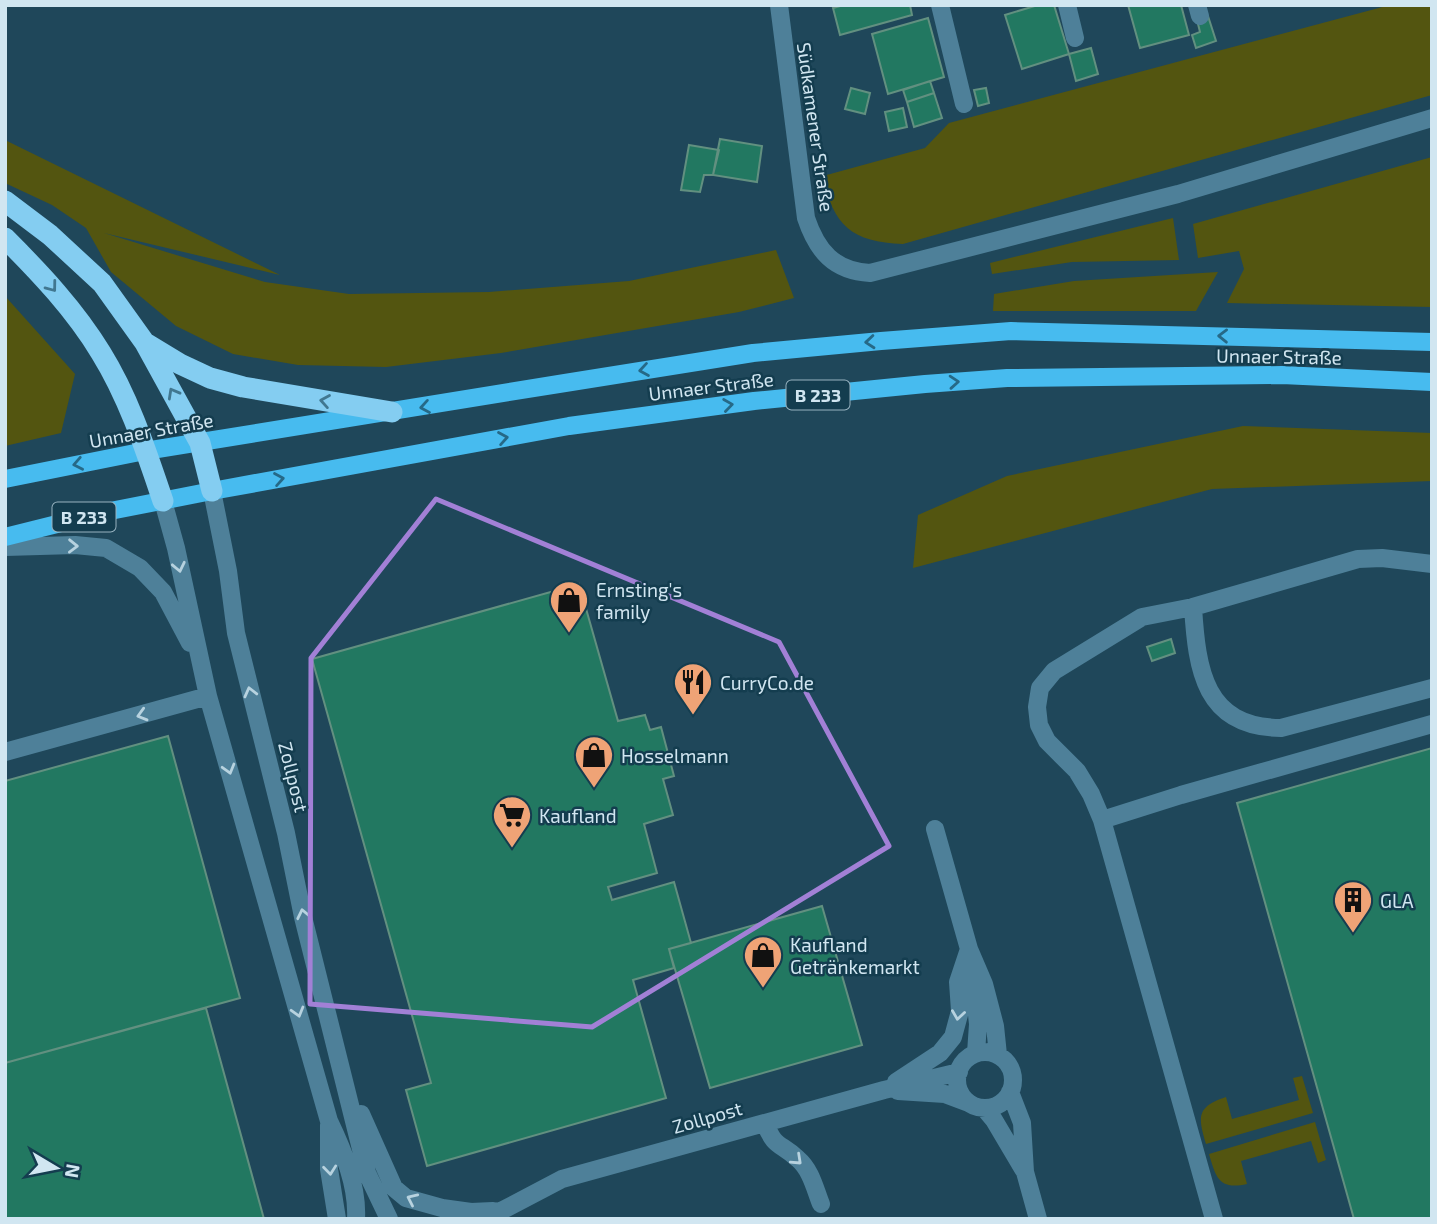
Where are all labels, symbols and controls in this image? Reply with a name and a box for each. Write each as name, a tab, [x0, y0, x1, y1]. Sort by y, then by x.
street label: Südkamener Straße	[793, 41, 839, 213]
one-way arrow	[44, 279, 57, 292]
one-way arrow	[1217, 329, 1228, 344]
one-way arrow	[864, 334, 875, 349]
street label: Unnaer Straße	[1216, 343, 1342, 369]
one-way arrow	[638, 362, 650, 377]
street label: Unnaer Straße	[647, 367, 775, 405]
one-way arrow	[949, 375, 960, 390]
road number: B 233	[786, 380, 850, 410]
one-way arrow	[168, 388, 181, 400]
one-way arrow	[319, 394, 331, 409]
one-way arrow	[722, 397, 734, 412]
one-way arrow	[419, 399, 431, 414]
street label: Unnaer Straße	[87, 408, 215, 452]
one-way arrow	[497, 431, 509, 446]
one-way arrow	[72, 456, 84, 471]
one-way arrow	[273, 472, 285, 487]
road number: B 233	[52, 503, 116, 532]
one-way arrow	[68, 538, 79, 553]
one-way arrow	[171, 561, 186, 573]
place label: Ernsting's family	[596, 578, 682, 623]
shop icon: Ernsting's family	[548, 579, 590, 634]
restaurant icon: CurryCo.de	[672, 661, 714, 716]
place label: CurryCo.de	[720, 671, 814, 694]
one-way arrow	[244, 686, 258, 698]
one-way arrow	[137, 707, 149, 721]
shop icon: Hosselmann	[573, 734, 615, 789]
street label: Zollpost	[274, 740, 314, 814]
place label: Hosselmann	[621, 744, 729, 767]
one-way arrow	[220, 763, 235, 775]
supermarket icon: Kaufland	[491, 794, 533, 849]
place label: Kaufland	[539, 804, 617, 827]
building icon: GLA	[1332, 879, 1374, 934]
place label: GLA	[1380, 889, 1414, 912]
one-way arrow	[296, 908, 311, 920]
place label: Kaufland Getränkemarkt	[790, 933, 920, 978]
shop icon: Kaufland Getränkemarkt	[742, 934, 784, 989]
one-way arrow	[289, 1005, 304, 1017]
one-way arrow	[950, 1009, 965, 1021]
street label: Zollpost	[669, 1096, 745, 1138]
north arrow	[21, 1133, 91, 1203]
one-way arrow	[789, 1152, 802, 1164]
text: N	[61, 1162, 86, 1180]
one-way arrow	[323, 1164, 338, 1176]
one-way arrow	[407, 1193, 419, 1207]

